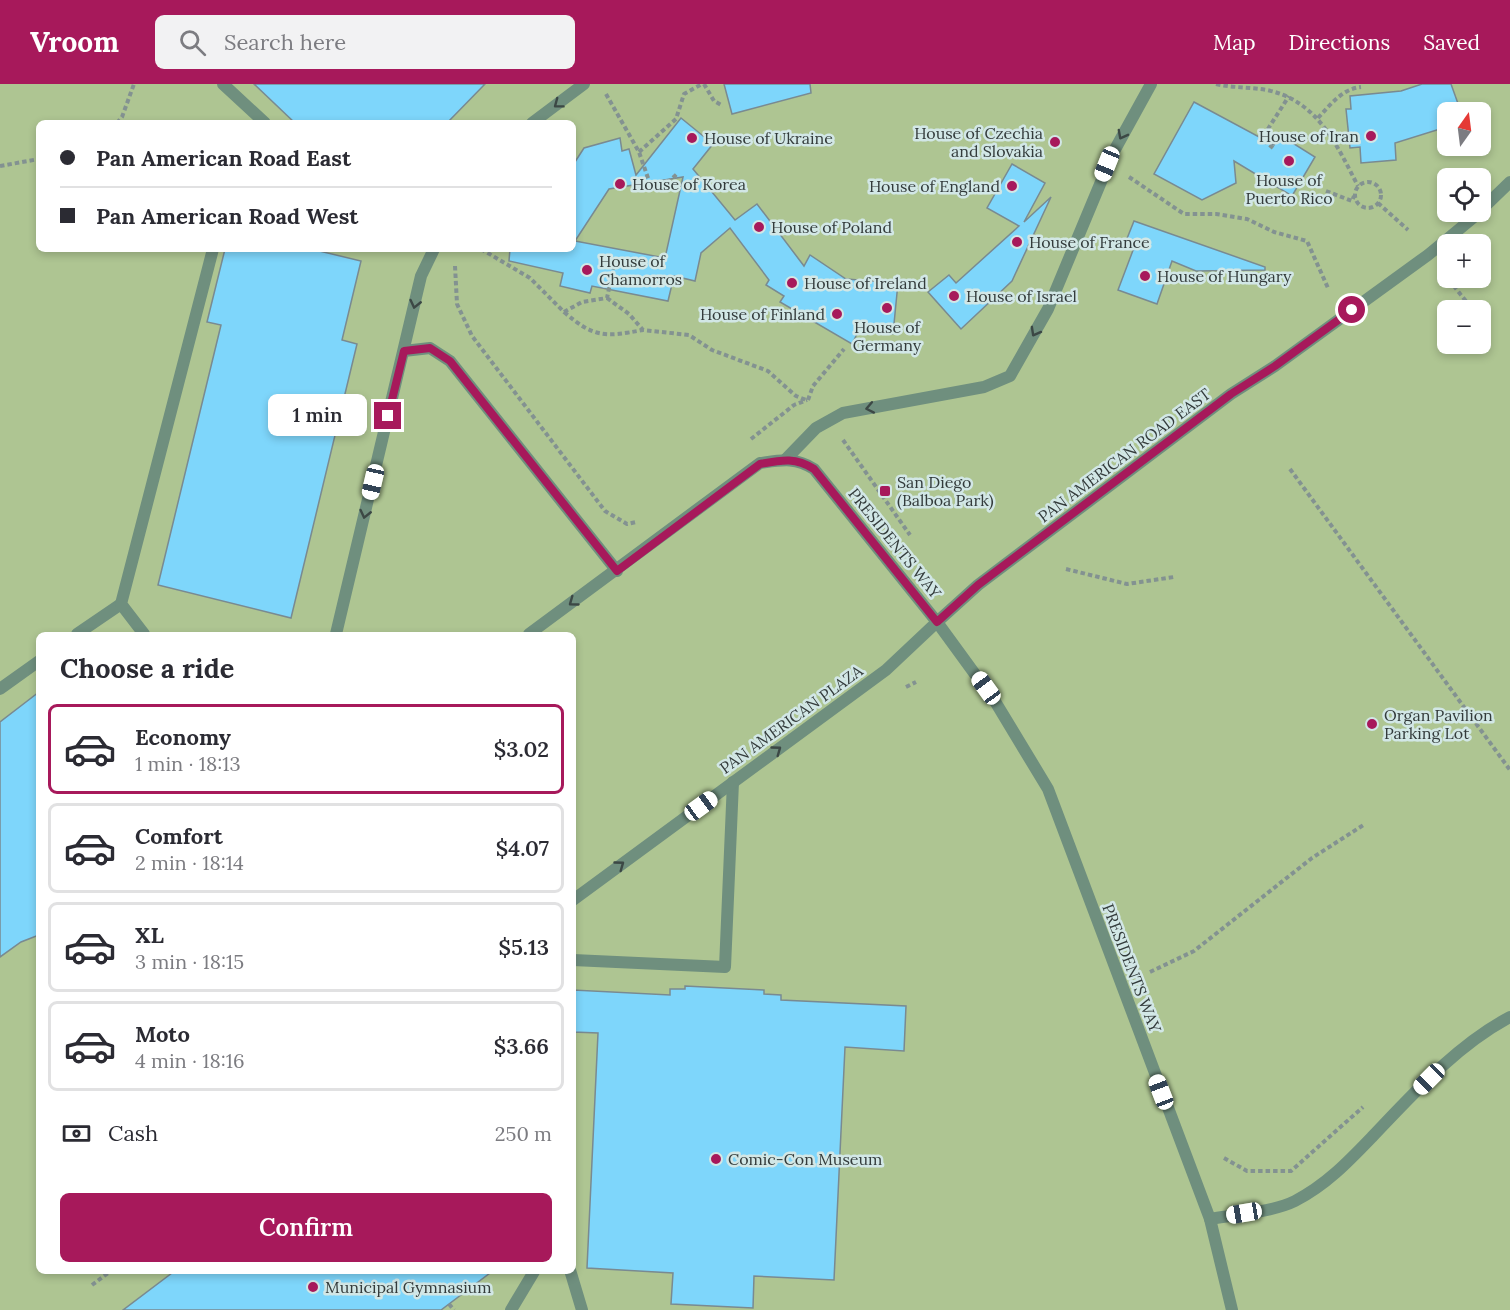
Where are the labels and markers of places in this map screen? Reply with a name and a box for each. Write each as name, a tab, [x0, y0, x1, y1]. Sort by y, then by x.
place label: House of Czechia and Slovakia	[914, 123, 1043, 161]
place label: House of Iran	[1259, 126, 1359, 146]
place label: House of Ukraine	[704, 128, 833, 148]
marker: House of Iran	[1364, 129, 1378, 143]
marker: House of Ukraine	[685, 131, 699, 145]
marker: House of Czechia and Slovakia	[1048, 135, 1062, 149]
marker: House of Puerto Rico	[1282, 154, 1296, 168]
place label: House of Puerto Rico	[1245, 170, 1333, 208]
place label: House of Korea	[632, 174, 746, 194]
place label: House of England	[869, 176, 1000, 196]
marker: House of Korea	[613, 177, 627, 191]
marker: House of England	[1005, 179, 1019, 193]
place label: House of Poland	[771, 217, 892, 237]
marker: House of Poland	[752, 220, 766, 234]
place label: House of France	[1029, 232, 1150, 252]
marker: House of France	[1010, 235, 1024, 249]
place label: House of Chamorros	[599, 251, 682, 289]
marker: House of Chamorros	[580, 263, 594, 277]
place label: House of Hungary	[1157, 266, 1292, 286]
marker: House of Hungary	[1138, 269, 1152, 283]
place label: House of Ireland	[804, 273, 927, 293]
marker: House of Ireland	[785, 276, 799, 290]
place label: House of Israel	[966, 286, 1077, 306]
marker: House of Israel	[947, 289, 961, 303]
marker: House of Germany	[880, 301, 894, 315]
place label: House of Finland	[700, 304, 825, 324]
marker: House of Finland	[830, 307, 844, 321]
place label: House of Germany	[853, 317, 922, 355]
place label: San Diego (Balboa Park)	[897, 472, 994, 511]
marker: San Diego (Balboa Park)	[878, 484, 892, 498]
place label: Organ Pavilion Parking Lot	[1384, 705, 1493, 743]
marker: Organ Pavilion Parking Lot	[1365, 717, 1379, 731]
place label: Comic-Con Museum	[728, 1149, 882, 1169]
marker: Comic-Con Museum	[709, 1152, 723, 1166]
place label: Municipal Gymnasium	[325, 1277, 491, 1297]
marker: Municipal Gymnasium	[306, 1280, 320, 1294]

